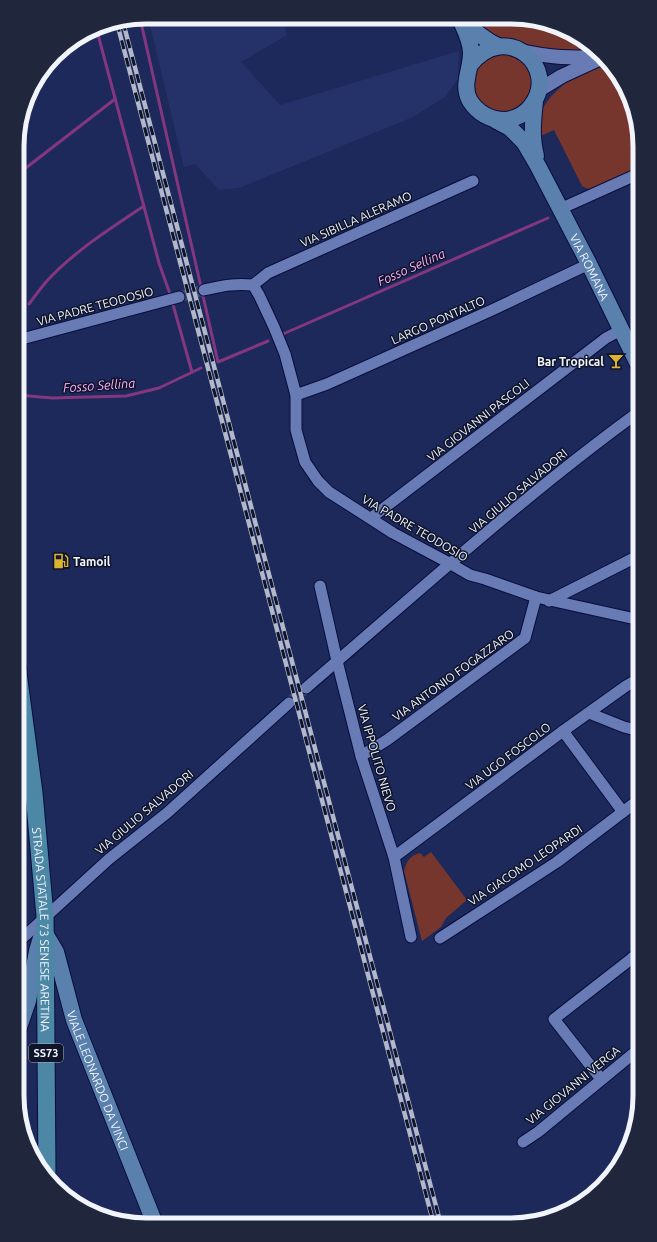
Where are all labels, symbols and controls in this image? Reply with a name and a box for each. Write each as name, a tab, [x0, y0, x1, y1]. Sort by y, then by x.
street label: VIA SIBILLA ALERAMO	[298, 189, 414, 249]
street label: VIA ROMANA	[568, 231, 612, 302]
water label: Fosso Sellina	[375, 246, 447, 288]
street label: VIA PADRE TEODOSIO	[35, 284, 155, 328]
street label: LARGO PONTALTO	[389, 293, 487, 347]
bar icon: Bar Tropical	[607, 352, 625, 370]
place label: Bar Tropical	[537, 355, 604, 368]
water label: Fosso Sellina	[62, 375, 136, 395]
street label: VIA GIOVANNI PASCOLI	[424, 376, 532, 464]
street label: VIA GIULIO SALVADORI	[466, 446, 570, 536]
street label: VIA PADRE TEODOSIO	[360, 492, 470, 564]
fuel station icon: Tamoil	[52, 552, 70, 570]
place label: Tamoil	[73, 555, 111, 568]
street label: VIA ANTONIO FOGAZZARO	[390, 627, 516, 723]
street label: VIA IPPOLITO NIEVO	[355, 703, 399, 813]
street label: VIA UGO FOSCOLO	[463, 720, 553, 792]
street label: VIA GIULIO SALVADORI	[92, 767, 196, 857]
street label: VIA GIACOMO LEOPARDI	[466, 822, 584, 908]
street label: STRADA STATALE 73 SENESE ARETINA	[31, 827, 52, 1032]
street label: VIALE LEONARDO DA VINCI	[65, 1009, 132, 1152]
street label: VIA GIOVANNI VERGA	[524, 1043, 623, 1127]
road number: SS73	[29, 1044, 63, 1062]

